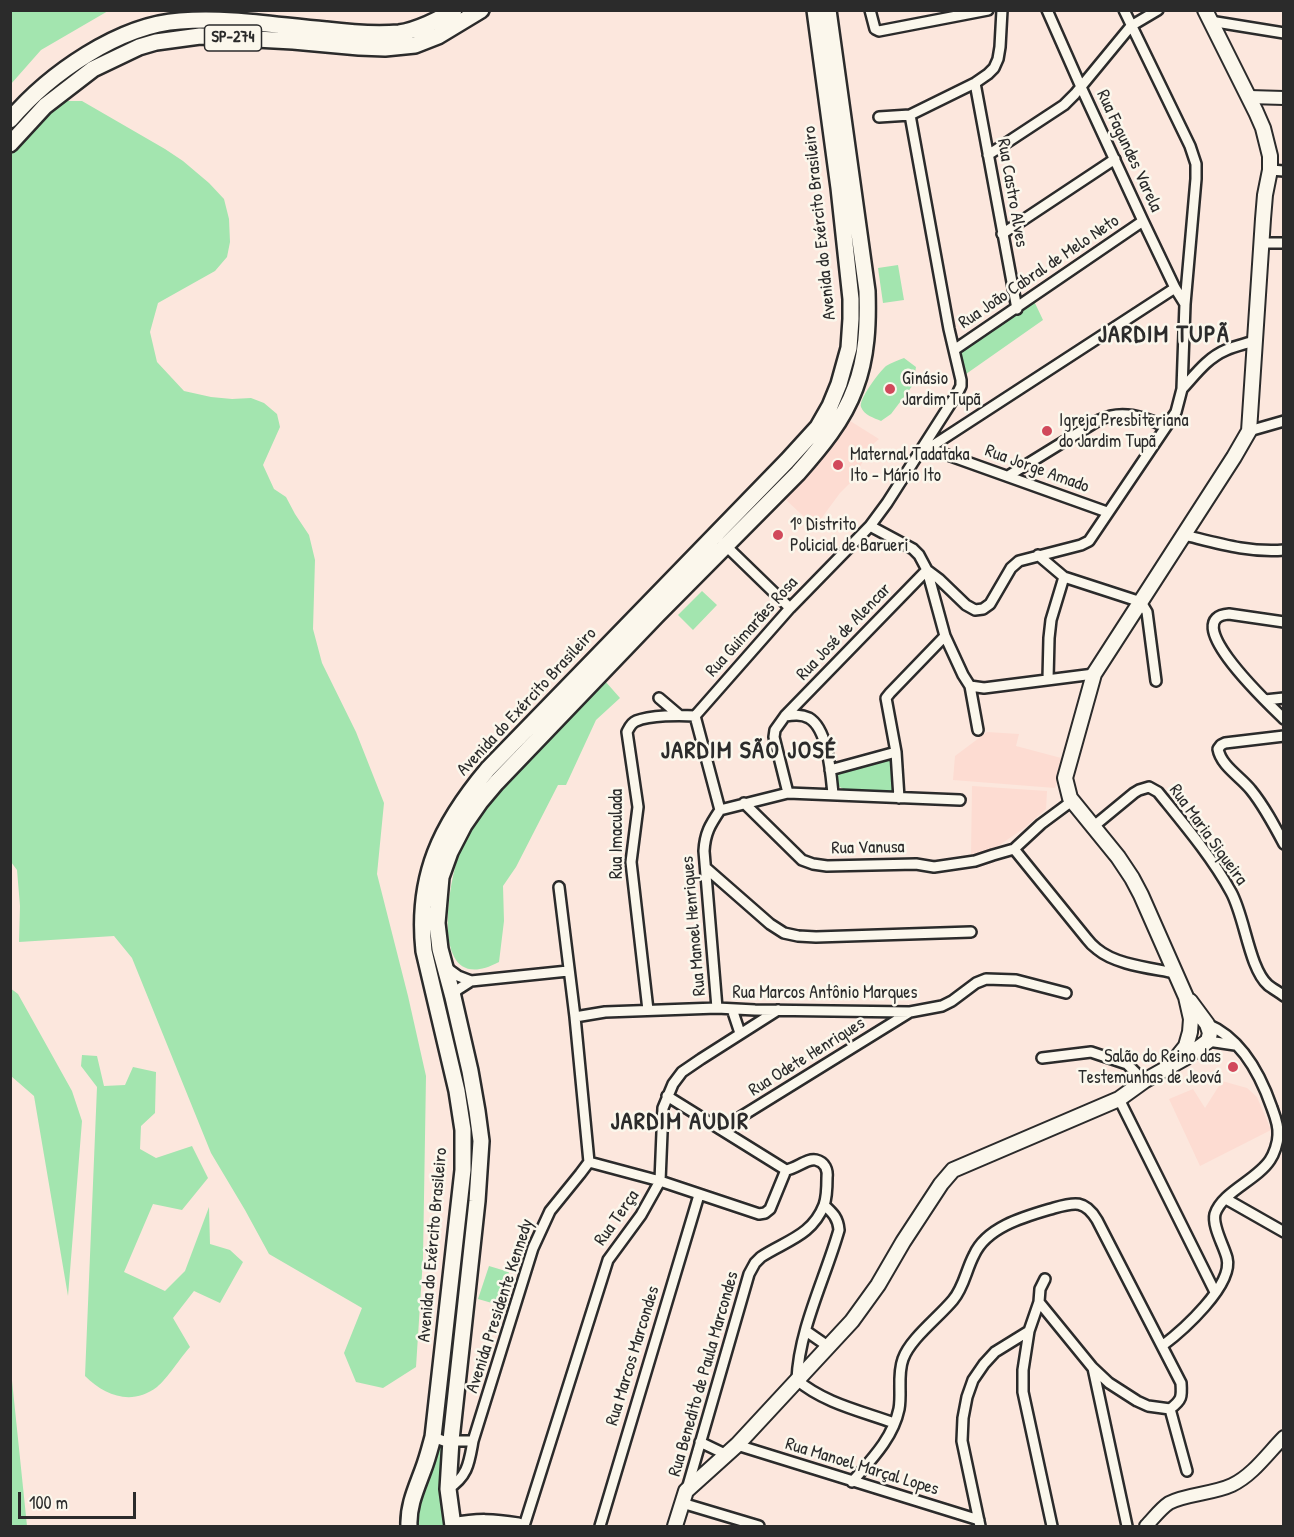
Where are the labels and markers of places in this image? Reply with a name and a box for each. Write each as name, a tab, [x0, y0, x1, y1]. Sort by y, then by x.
place label: Ginásio Jardim Tupã	[902, 368, 980, 410]
marker: Ginásio Jardim Tupã	[883, 382, 897, 396]
place label: Igreja Presbiteriana do Jardim Tupã	[1059, 410, 1188, 452]
marker: Igreja Presbiteriana do Jardim Tupã	[1040, 424, 1054, 438]
place label: Maternal Tadataka Ito - Mário Ito	[850, 444, 970, 486]
marker: Maternal Tadataka Ito - Mário Ito	[831, 458, 845, 472]
place label: 1º Distrito Policial de Barueri	[790, 514, 908, 556]
marker: 1º Distrito Policial de Barueri	[771, 528, 785, 542]
place label: Salão do Reino das Testemunhas de Jeová	[1078, 1046, 1221, 1088]
marker: Salão do Reino das Testemunhas de Jeová	[1226, 1060, 1240, 1074]

